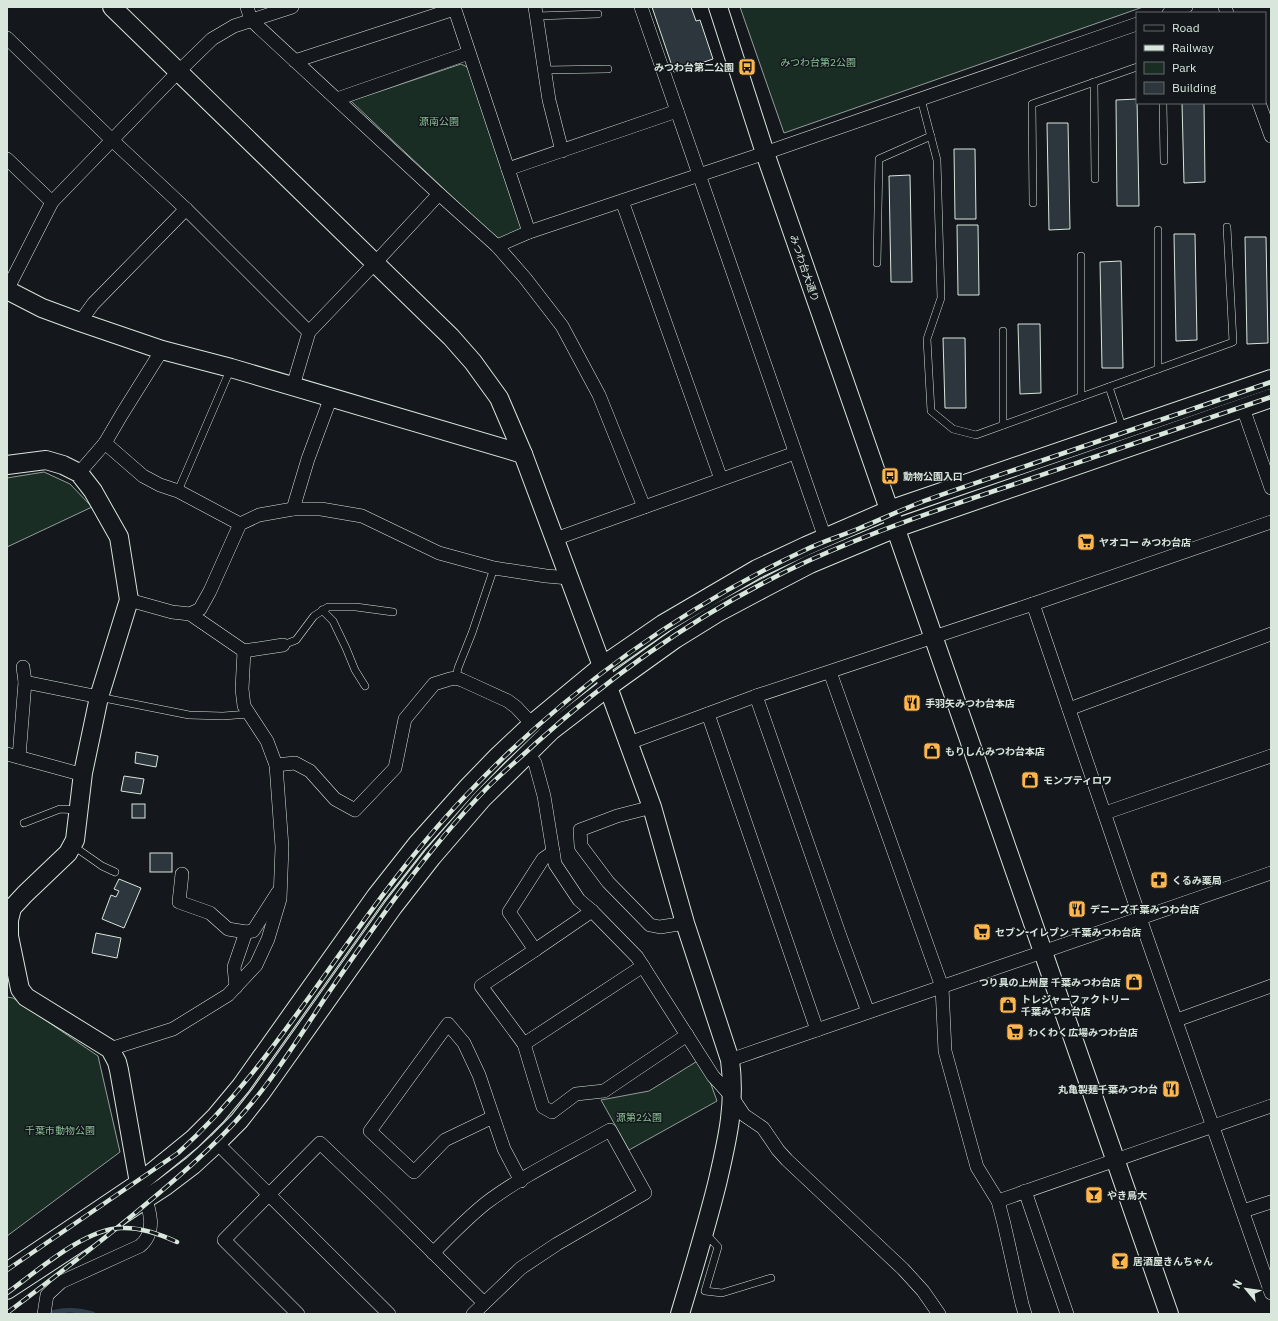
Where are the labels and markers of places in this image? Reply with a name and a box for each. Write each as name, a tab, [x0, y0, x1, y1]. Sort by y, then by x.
bus stop icon: みつわ台第二公園	[737, 57, 757, 77]
place label: みつわ台第二公園	[654, 61, 734, 74]
bus stop icon: 動物公園入口	[880, 466, 900, 486]
place label: 動物公園入口	[903, 470, 963, 483]
supermarket icon: ヤオコー みつわ台店	[1076, 532, 1096, 552]
place label: ヤオコー みつわ台店	[1099, 536, 1191, 549]
restaurant icon: 手羽矢みつわ台本店	[902, 693, 922, 713]
place label: 手羽矢みつわ台本店	[925, 697, 1015, 710]
shop icon: もりしんみつわ台本店	[922, 741, 942, 761]
place label: もりしんみつわ台本店	[945, 745, 1045, 758]
shop icon: モンプティロワ	[1020, 770, 1040, 790]
place label: モンプティロワ	[1043, 774, 1112, 787]
pharmacy icon: くるみ薬局	[1149, 870, 1169, 890]
place label: くるみ薬局	[1172, 874, 1222, 887]
restaurant icon: デニーズ千葉みつわ台店	[1067, 899, 1087, 919]
place label: デニーズ千葉みつわ台店	[1090, 903, 1200, 916]
supermarket icon: セブン-イレブン 千葉みつわ台店	[972, 922, 992, 942]
place label: セブン-イレブン 千葉みつわ台店	[995, 926, 1141, 939]
shop icon: つり具の上州屋 千葉みつわ台店	[1124, 972, 1144, 992]
place label: つり具の上州屋 千葉みつわ台店	[979, 976, 1121, 989]
place label: トレジャーファクトリー 千葉みつわ台店	[1021, 993, 1130, 1018]
shop icon: トレジャーファクトリー 千葉みつわ台店	[998, 995, 1018, 1015]
supermarket icon: わくわく広場みつわ台店	[1005, 1022, 1025, 1042]
place label: わくわく広場みつわ台店	[1028, 1026, 1138, 1039]
restaurant icon: 丸亀製麺千葉みつわ台	[1161, 1079, 1181, 1099]
place label: 丸亀製麺千葉みつわ台	[1058, 1083, 1158, 1096]
bar icon: やき鳥大	[1084, 1185, 1104, 1205]
place label: やき鳥大	[1107, 1189, 1147, 1202]
bar icon: 居酒屋きんちゃん	[1110, 1251, 1130, 1271]
place label: 居酒屋きんちゃん	[1133, 1255, 1213, 1268]

